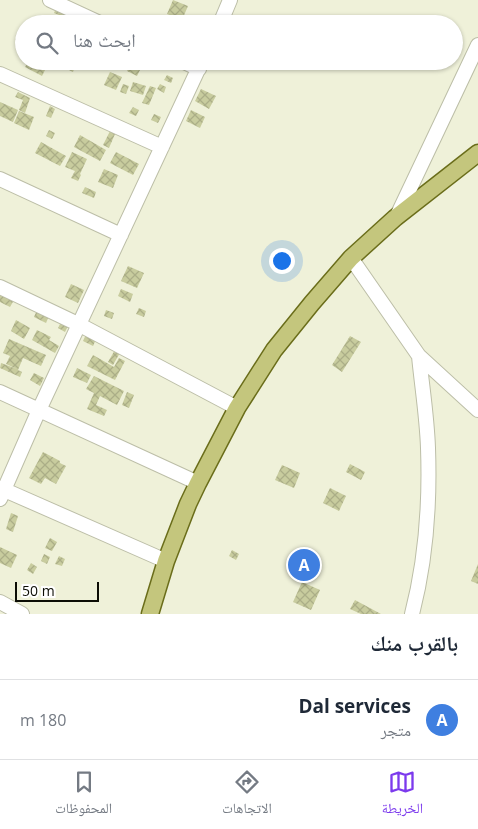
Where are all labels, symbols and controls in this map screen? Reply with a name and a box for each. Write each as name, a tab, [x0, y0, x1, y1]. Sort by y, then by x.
search box	[15, 15, 463, 70]
text: ابحث هنا	[73, 27, 136, 53]
icon: search	[33, 29, 61, 57]
your location	[269, 248, 295, 274]
pin: A	[288, 546, 320, 584]
scale bar	[15, 579, 99, 602]
text: 50 m	[22, 581, 55, 600]
text: بالقرب منك	[371, 629, 458, 657]
text: Dal services	[298, 693, 411, 719]
text: 180 m	[20, 709, 66, 731]
text: A	[436, 709, 448, 731]
text: متجر	[381, 719, 411, 741]
tab: المحفوظات	[55, 768, 112, 822]
tab: الاتجاهات	[222, 768, 272, 822]
tab: الخريطة	[382, 768, 423, 822]

